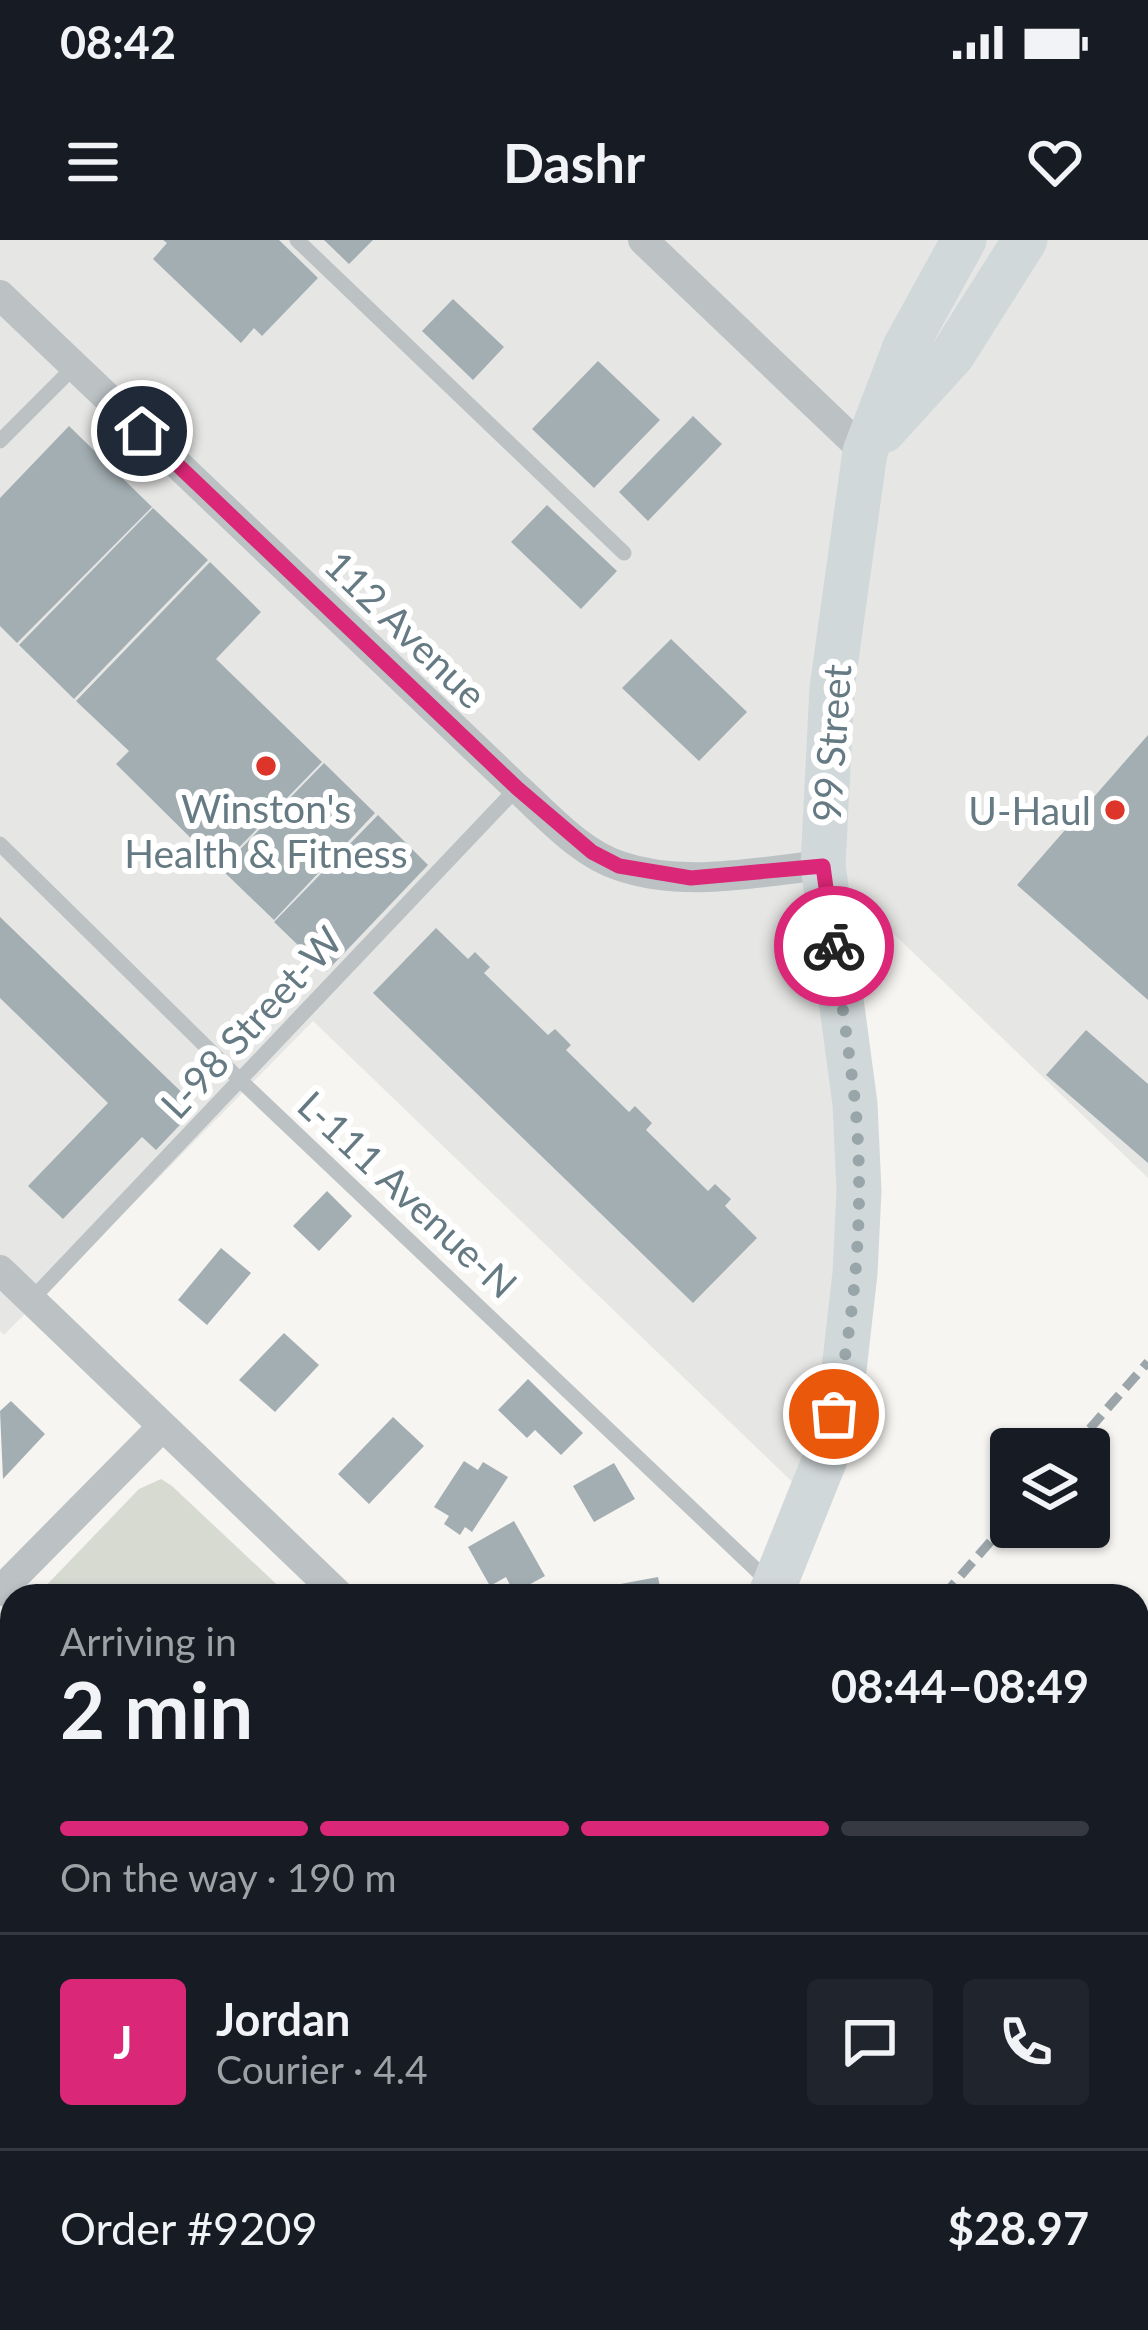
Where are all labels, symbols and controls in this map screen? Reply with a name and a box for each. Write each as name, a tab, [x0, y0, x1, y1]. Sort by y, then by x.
text: 08:42	[60, 15, 176, 69]
icon: menu	[60, 129, 126, 195]
icon: heart	[1022, 129, 1088, 195]
text: Dashr	[503, 130, 645, 195]
pin	[91, 380, 193, 482]
icon: home	[109, 398, 175, 464]
street label: 112 Avenue	[316, 541, 496, 717]
street label: 99 Street	[803, 663, 859, 823]
marker: Winston's Health & Fitness	[253, 753, 279, 779]
place label: Winston's Health & Fitness	[124, 785, 408, 876]
place label: U-Haul	[968, 787, 1091, 833]
marker: U-Haul	[1102, 797, 1128, 823]
courier	[774, 886, 894, 1006]
icon: bike	[801, 913, 867, 979]
street label: L-98 Street-W	[151, 917, 351, 1127]
street label: L-111 Avenue-N	[289, 1081, 527, 1307]
pin	[783, 1363, 885, 1465]
icon: bag	[801, 1381, 867, 1447]
map controls	[990, 1428, 1110, 1548]
button: layers	[990, 1428, 1110, 1548]
text: Arriving in	[60, 1618, 237, 1664]
text: 08:44–08:49	[831, 1659, 1089, 1713]
text: 2 min	[60, 1662, 253, 1756]
text: On the way · 190 m	[60, 1854, 397, 1900]
button: chat	[807, 1979, 933, 2105]
button: phone	[963, 1979, 1089, 2105]
text: Jordan	[216, 1992, 350, 2046]
text: J	[113, 2015, 133, 2069]
text: Courier · 4.4	[216, 2046, 428, 2092]
text: Order #9209	[60, 2201, 318, 2255]
text: $28.97	[948, 2201, 1089, 2255]

